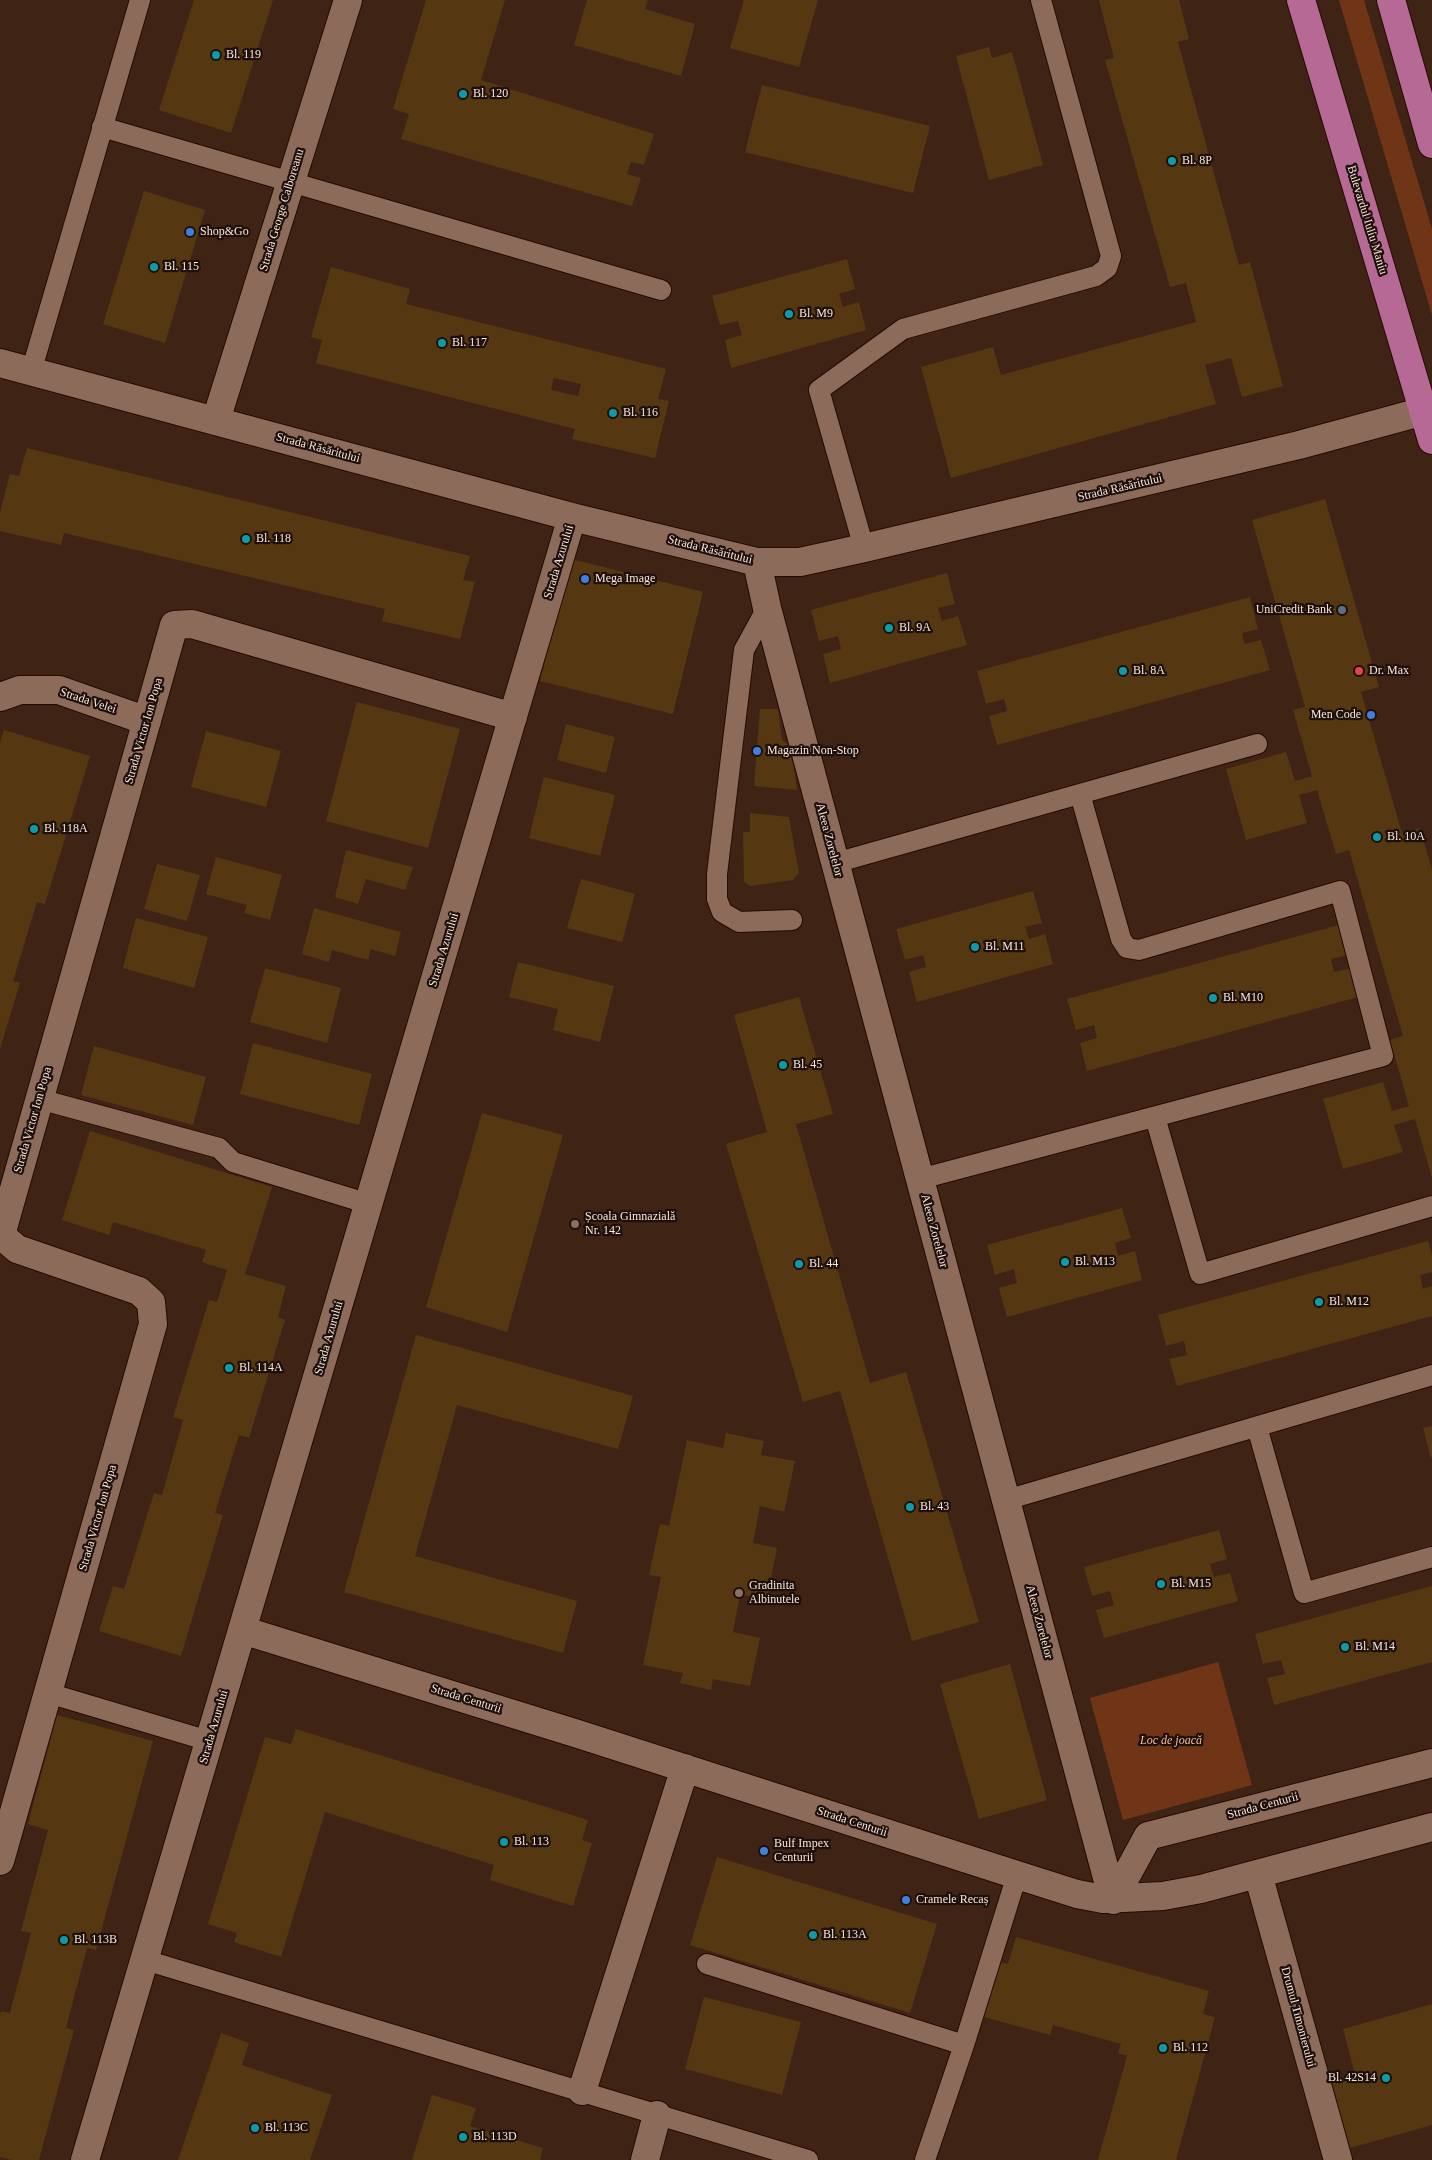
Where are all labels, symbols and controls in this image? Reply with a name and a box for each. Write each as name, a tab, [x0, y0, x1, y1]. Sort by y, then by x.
place label: Bl. 119	[226, 48, 261, 62]
marker: Bl. 119	[210, 49, 222, 61]
place label: Bl. 120	[473, 87, 508, 101]
marker: Bl. 120	[457, 88, 469, 100]
street label: Strada George Calboreanu	[257, 147, 307, 273]
place label: Bl. 8P	[1182, 154, 1212, 168]
marker: Bl. 8P	[1166, 155, 1178, 167]
street label: Bulevardul Iuliu Maniu	[1344, 164, 1390, 276]
place label: Shop&Go	[200, 225, 249, 239]
marker: Shop&Go	[184, 226, 196, 238]
place label: Bl. 115	[164, 260, 199, 274]
marker: Bl. 115	[148, 261, 160, 273]
place label: Bl. M9	[799, 307, 833, 321]
marker: Bl. M9	[783, 308, 795, 320]
place label: Bl. 117	[452, 336, 487, 350]
marker: Bl. 117	[436, 337, 448, 349]
place label: Bl. 116	[623, 406, 658, 420]
marker: Bl. 116	[607, 407, 619, 419]
street label: Strada Răsăritului	[274, 430, 362, 466]
street label: Strada Răsăritului	[1076, 471, 1164, 505]
street label: Strada Azurului	[541, 523, 577, 601]
place label: Bl. 118	[256, 532, 291, 546]
marker: Bl. 118	[240, 533, 252, 545]
street label: Strada Răsăritului	[666, 533, 754, 567]
place label: Mega Image	[595, 572, 655, 586]
marker: Mega Image	[579, 573, 591, 585]
place label: UniCredit Bank	[1256, 603, 1332, 617]
marker: UniCredit Bank	[1336, 604, 1348, 616]
place label: Bl. 9A	[899, 621, 931, 635]
marker: Bl. 9A	[883, 622, 895, 634]
place label: Bl. 8A	[1133, 664, 1165, 678]
place label: Dr. Max	[1369, 664, 1409, 678]
marker: Bl. 8A	[1117, 665, 1129, 677]
marker: Dr. Max	[1353, 665, 1365, 677]
street label: Strada Victor Ion Popa	[122, 676, 166, 786]
street label: Strada Velei	[58, 685, 118, 717]
place label: Men Code	[1311, 708, 1361, 722]
marker: Men Code	[1365, 709, 1377, 721]
place label: Magazin Non-Stop	[767, 744, 859, 758]
marker: Magazin Non-Stop	[751, 745, 763, 757]
street label: Aleea Zorelelor	[812, 802, 846, 878]
place label: Bl. 118A	[44, 822, 88, 836]
marker: Bl. 118A	[28, 823, 40, 835]
place label: Bl. 10A	[1387, 830, 1425, 844]
marker: Bl. 10A	[1371, 831, 1383, 843]
street label: Strada Azurului	[426, 911, 462, 989]
place label: Bl. M11	[985, 940, 1025, 954]
marker: Bl. M11	[969, 941, 981, 953]
place label: Bl. M10	[1223, 991, 1263, 1005]
marker: Bl. M10	[1207, 992, 1219, 1004]
place label: Bl. 45	[793, 1058, 822, 1072]
marker: Bl. 45	[777, 1059, 789, 1071]
street label: Strada Victor Ion Popa	[11, 1065, 55, 1175]
street label: Aleea Zorelelor	[917, 1193, 951, 1269]
place label: Școala Gimnazială Nr. 142	[585, 1210, 675, 1238]
marker: Școala Gimnazială Nr. 142	[569, 1218, 581, 1230]
place label: Bl. M13	[1075, 1255, 1115, 1269]
marker: Bl. M13	[1059, 1256, 1071, 1268]
place label: Bl. 44	[809, 1257, 838, 1271]
marker: Bl. 44	[793, 1258, 805, 1270]
place label: Bl. M12	[1329, 1295, 1369, 1309]
marker: Bl. M12	[1313, 1296, 1325, 1308]
street label: Strada Azurului	[312, 1299, 346, 1377]
place label: Bl. 114A	[239, 1361, 283, 1375]
marker: Bl. 114A	[223, 1362, 235, 1374]
street label: Strada Victor Ion Popa	[76, 1463, 120, 1573]
place label: Bl. 43	[920, 1500, 949, 1514]
marker: Bl. 43	[904, 1501, 916, 1513]
place label: Bl. M15	[1171, 1577, 1211, 1591]
marker: Bl. M15	[1155, 1578, 1167, 1590]
place label: Gradinita Albinutele	[749, 1579, 800, 1607]
street label: Aleea Zorelelor	[1022, 1584, 1056, 1660]
marker: Gradinita Albinutele	[733, 1587, 745, 1599]
place label: Bl. M14	[1355, 1640, 1395, 1654]
marker: Bl. M14	[1339, 1641, 1351, 1653]
street label: Strada Centurii	[429, 1681, 503, 1717]
street label: Strada Azurului	[197, 1688, 231, 1766]
park label: Loc de joacă	[1140, 1734, 1202, 1748]
street label: Strada Centurii	[1226, 1790, 1300, 1822]
street label: Strada Centurii	[815, 1804, 889, 1840]
place label: Bl. 113	[514, 1835, 549, 1849]
marker: Bl. 113	[498, 1836, 510, 1848]
place label: Bulf Impex Centurii	[774, 1837, 829, 1865]
marker: Bulf Impex Centurii	[758, 1845, 770, 1857]
place label: Cramele Recaș	[916, 1893, 988, 1907]
marker: Cramele Recaș	[900, 1894, 912, 1906]
place label: Bl. 113A	[823, 1928, 867, 1942]
marker: Bl. 113A	[807, 1929, 819, 1941]
place label: Bl. 113B	[74, 1933, 117, 1947]
marker: Bl. 113B	[58, 1934, 70, 1946]
street label: Drumul Timonierului	[1278, 1965, 1318, 2069]
place label: Bl. 112	[1173, 2041, 1208, 2055]
marker: Bl. 112	[1157, 2042, 1169, 2054]
place label: Bl. 42S14	[1328, 2071, 1376, 2085]
marker: Bl. 42S14	[1380, 2072, 1392, 2084]
place label: Bl. 113C	[265, 2121, 308, 2135]
marker: Bl. 113C	[249, 2122, 261, 2134]
place label: Bl. 113D	[473, 2130, 517, 2144]
marker: Bl. 113D	[457, 2131, 469, 2143]

